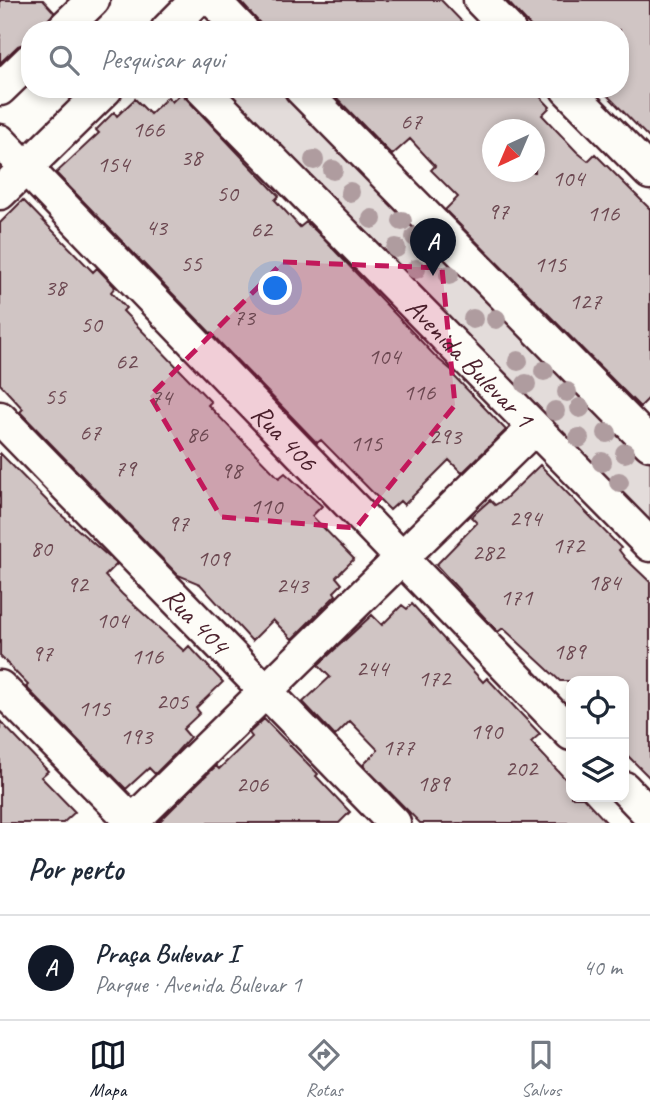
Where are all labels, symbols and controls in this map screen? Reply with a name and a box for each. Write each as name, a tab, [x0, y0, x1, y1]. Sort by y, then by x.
search box	[21, 21, 629, 98]
icon: search	[45, 41, 83, 79]
text: Pesquisar aqui	[101, 43, 225, 76]
house number: 67	[400, 106, 423, 136]
house number: 166	[132, 114, 165, 144]
north arrow	[482, 119, 545, 182]
house number: 38	[180, 142, 204, 172]
house number: 154	[97, 149, 131, 179]
house number: 104	[552, 163, 586, 193]
house number: 50	[216, 178, 240, 208]
house number: 97	[487, 196, 510, 226]
house number: 116	[587, 198, 620, 228]
house number: 43	[145, 212, 169, 242]
house number: 62	[250, 214, 274, 244]
pin: A	[410, 218, 456, 276]
house number: 55	[180, 248, 203, 278]
house number: 115	[534, 249, 567, 279]
your location	[258, 271, 292, 305]
house number: 38	[44, 272, 68, 302]
house number: 127	[569, 286, 602, 316]
street label: Avenida Bulevar 1	[398, 290, 543, 436]
house number: 73	[233, 302, 257, 332]
house number: 50	[80, 309, 104, 339]
house number: 104	[368, 341, 402, 371]
house number: 62	[115, 346, 139, 376]
house number: 116	[403, 377, 436, 407]
house number: 55	[44, 381, 67, 411]
house number: 74	[150, 382, 174, 412]
street label: Rua 406	[244, 396, 326, 480]
house number: 67	[79, 417, 102, 447]
house number: 86	[186, 419, 209, 449]
house number: 293	[429, 421, 463, 451]
house number: 115	[350, 428, 383, 458]
house number: 79	[114, 453, 138, 483]
house number: 98	[220, 455, 244, 485]
house number: 110	[250, 491, 284, 521]
house number: 294	[509, 503, 543, 533]
house number: 97	[167, 508, 190, 538]
house number: 172	[552, 530, 586, 560]
house number: 80	[30, 533, 54, 563]
house number: 282	[472, 537, 506, 567]
house number: 109	[197, 543, 231, 573]
house number: 184	[588, 567, 622, 597]
house number: 92	[66, 569, 90, 599]
house number: 243	[276, 570, 310, 600]
street label: Rua 404	[156, 579, 239, 663]
house number: 171	[500, 582, 533, 612]
house number: 104	[96, 605, 130, 635]
house number: 189	[553, 636, 587, 666]
house number: 97	[31, 638, 54, 668]
house number: 116	[131, 641, 164, 671]
house number: 244	[356, 653, 390, 683]
house number: 172	[418, 663, 452, 693]
map controls	[566, 676, 629, 802]
button: locate	[566, 676, 629, 739]
house number: 205	[156, 686, 189, 716]
house number: 115	[78, 693, 111, 723]
house number: 190	[470, 716, 504, 746]
house number: 193	[120, 721, 154, 751]
house number: 177	[382, 732, 415, 762]
button: layers	[566, 739, 629, 802]
house number: 202	[505, 753, 539, 783]
house number: 189	[417, 768, 451, 798]
house number: 206	[236, 769, 269, 799]
text: Por perto	[28, 850, 123, 888]
text: Praça Bulevar I	[95, 937, 238, 970]
text: A	[45, 953, 57, 982]
text: 40 m	[583, 953, 622, 982]
text: Parque · Avenida Bulevar 1	[95, 970, 302, 999]
tab: Mapa	[89, 1036, 127, 1102]
tab: Rotas	[305, 1036, 343, 1102]
tab: Salvos	[521, 1036, 561, 1102]

